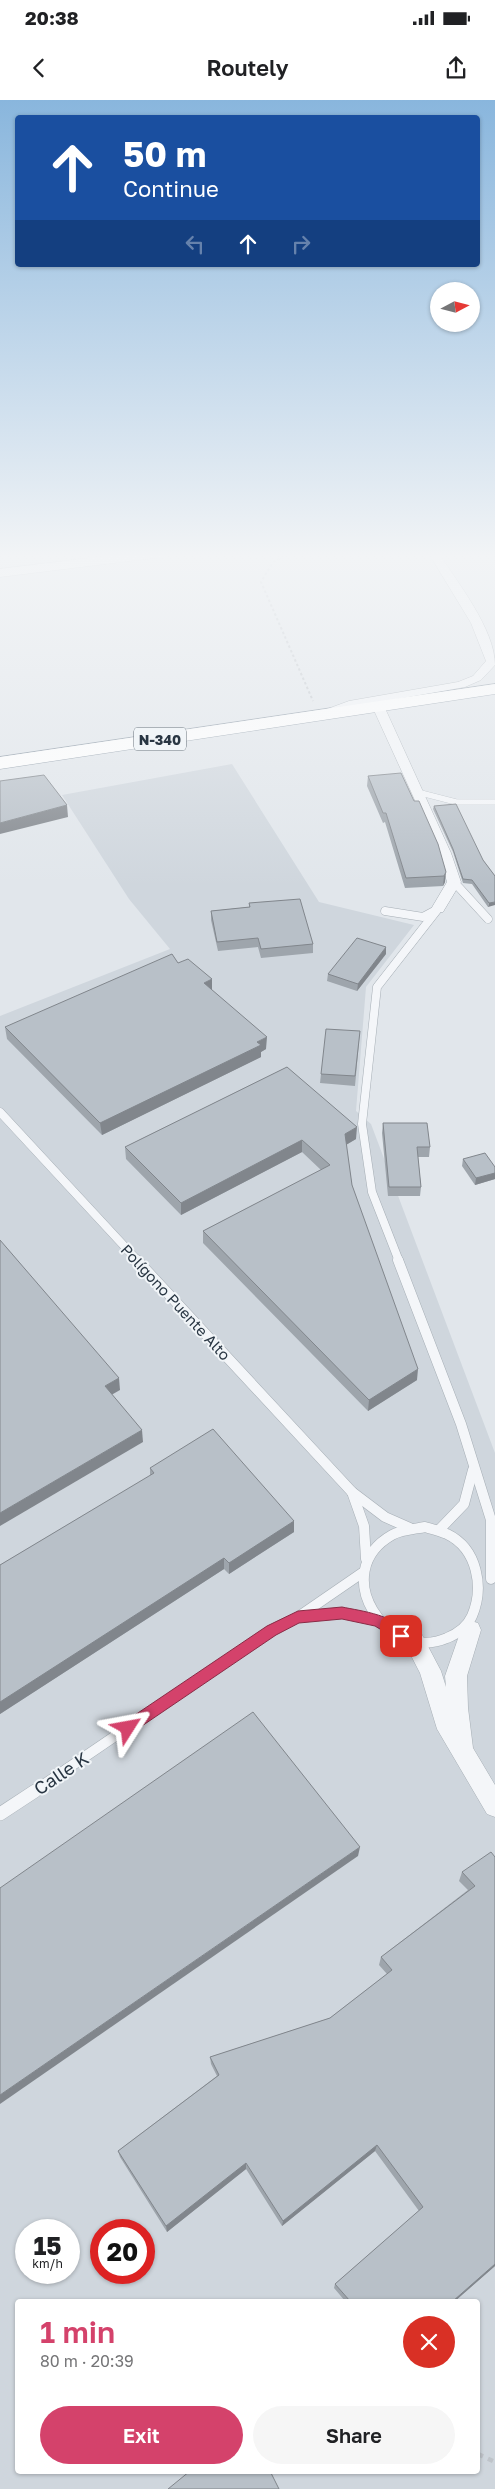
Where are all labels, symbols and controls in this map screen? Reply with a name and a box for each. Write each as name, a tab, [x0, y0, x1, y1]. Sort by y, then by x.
text: 20:38	[25, 6, 79, 29]
icon: back	[25, 54, 53, 82]
text: Routely	[206, 54, 289, 81]
icon: share	[442, 54, 470, 82]
text: 50 m	[123, 133, 206, 175]
icon: ahead	[40, 135, 105, 200]
text: Continue	[123, 175, 219, 202]
icon: left	[181, 230, 209, 258]
icon: ahead	[234, 230, 262, 258]
icon: right	[287, 230, 315, 258]
north arrow	[430, 282, 480, 332]
map controls	[430, 282, 480, 332]
road number: N-340	[134, 728, 186, 750]
street label: Polígono Puente Alto	[118, 1240, 234, 1364]
pin	[380, 1615, 422, 1657]
icon: arrive	[387, 1622, 415, 1650]
position arrow	[101, 1701, 153, 1753]
street label: Calle K	[30, 1747, 92, 1799]
speed limit sign: 20	[90, 2219, 155, 2284]
text: 15	[33, 2230, 62, 2261]
text: km/h	[32, 2256, 63, 2271]
text: 1 min	[40, 2314, 115, 2350]
button: close	[403, 2316, 455, 2368]
text: 80 m · 20:39	[40, 2351, 134, 2371]
button: Exit	[40, 2406, 243, 2464]
button: Share	[253, 2406, 455, 2464]

